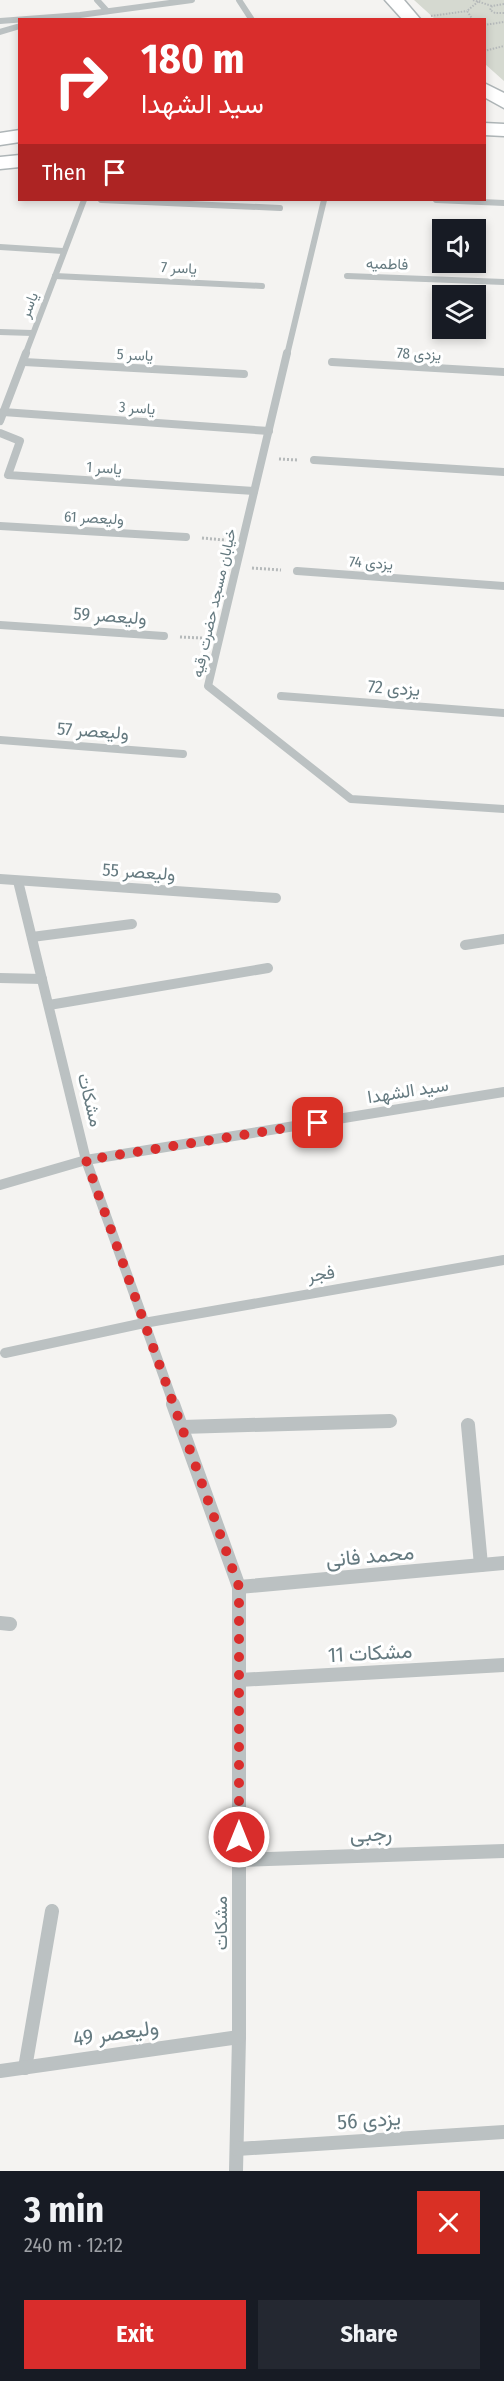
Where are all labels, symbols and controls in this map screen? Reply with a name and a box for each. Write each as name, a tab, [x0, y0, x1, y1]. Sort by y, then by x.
text: 180 m	[141, 34, 245, 84]
icon: right	[42, 42, 120, 120]
text: سید الشهدا	[141, 88, 264, 120]
icon: arrive	[98, 156, 131, 189]
text: Then	[42, 159, 86, 186]
map controls	[432, 219, 486, 339]
button: sound	[432, 219, 486, 273]
street label: فاطمیه	[366, 254, 409, 274]
street label: یاسر 7	[161, 258, 197, 278]
button: layers	[432, 285, 486, 339]
street label: یاسر	[16, 290, 42, 321]
street label: یزدی 78	[396, 344, 442, 365]
street label: یاسر 5	[116, 345, 154, 365]
street label: یاسر 3	[118, 398, 156, 418]
street label: یاسر 1	[86, 458, 122, 478]
street label: ولیعصر 61	[64, 507, 124, 529]
street label: خیابان مسجد حضرت رقیه	[188, 527, 240, 679]
street label: یزدی 74	[348, 552, 394, 575]
street label: ولیعصر 59	[73, 602, 147, 630]
street label: یزدی 72	[367, 675, 421, 701]
street label: ولیعصر 57	[56, 718, 130, 744]
street label: ولیعصر 55	[102, 858, 176, 886]
street label: مشکات	[73, 1071, 107, 1129]
street label: سید الشهدا	[366, 1074, 450, 1108]
pin	[292, 1097, 343, 1148]
icon: arrive	[301, 1106, 334, 1139]
street label: فجر	[305, 1261, 336, 1287]
street label: محمد فانی	[325, 1539, 415, 1573]
street label: 11 مشکات	[327, 1638, 413, 1668]
position arrow	[207, 1805, 271, 1869]
street label: رجبی	[349, 1820, 393, 1848]
street label: مشکات	[210, 1896, 232, 1950]
street label: ولیعصر 49	[72, 2014, 160, 2052]
street label: یزدی 56	[336, 2105, 402, 2135]
text: 3 min	[24, 2188, 104, 2232]
button: close	[417, 2191, 480, 2254]
text: 240 m · 12:12	[24, 2233, 123, 2257]
button: Exit	[24, 2300, 246, 2369]
button: Share	[258, 2300, 480, 2369]

